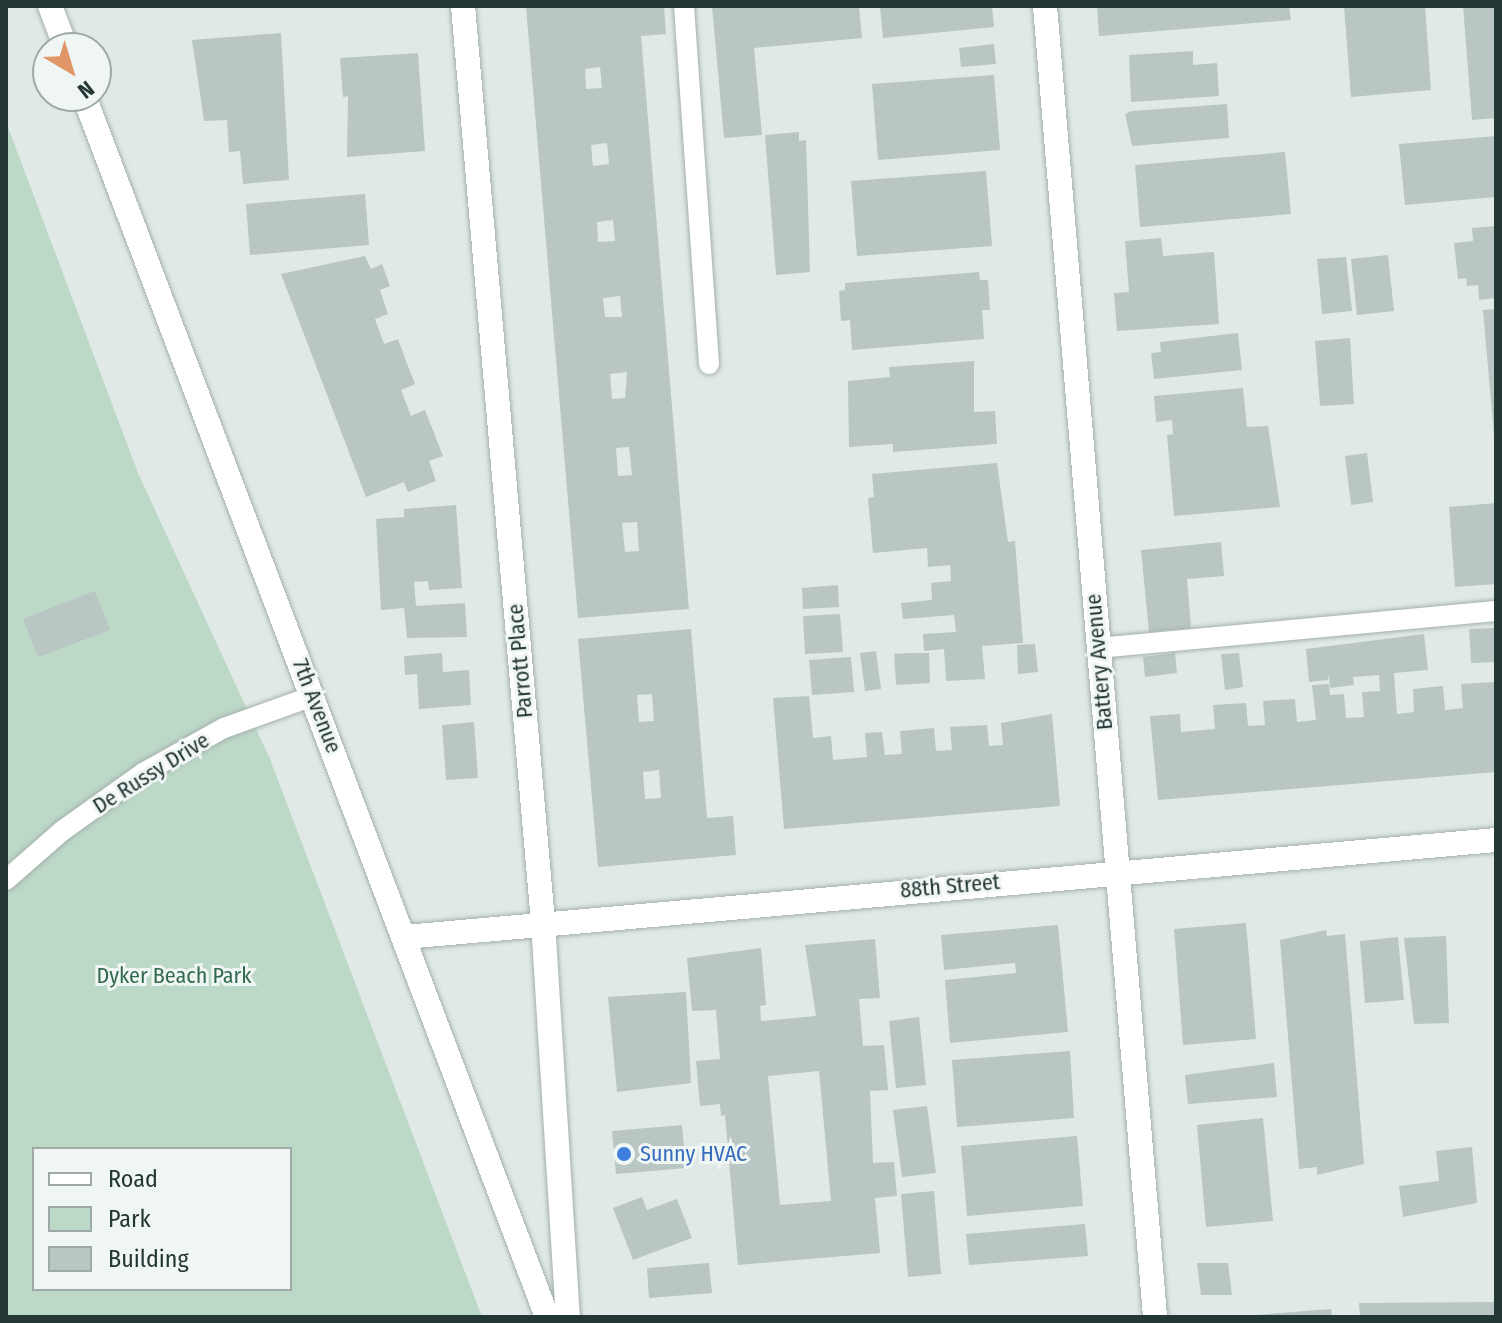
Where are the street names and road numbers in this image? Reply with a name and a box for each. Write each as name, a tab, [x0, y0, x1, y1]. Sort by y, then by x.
street label: Battery Avenue	[1080, 593, 1118, 731]
street label: Parrott Place	[502, 603, 538, 719]
street label: 7th Avenue	[287, 655, 347, 757]
street label: De Russy Drive	[88, 727, 214, 819]
street label: 88th Street	[899, 868, 1001, 904]

